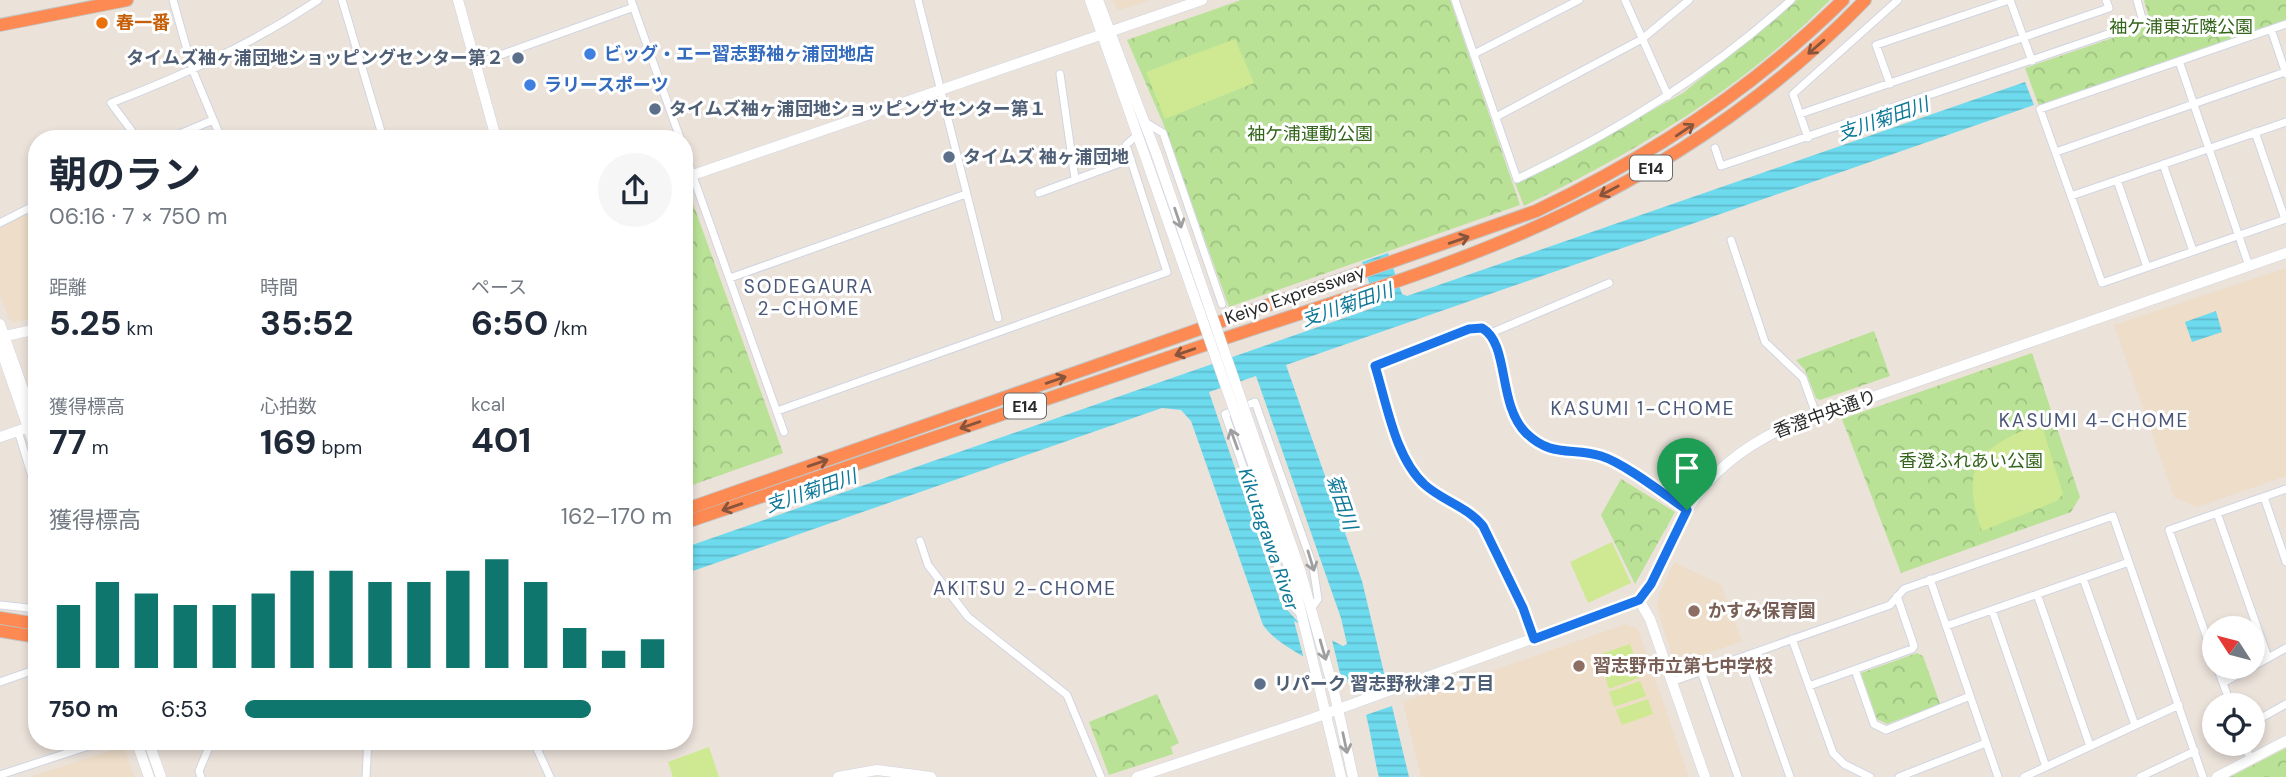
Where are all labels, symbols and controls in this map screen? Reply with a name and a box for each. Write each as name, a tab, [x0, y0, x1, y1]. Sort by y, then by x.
place label: 春一番	[116, 11, 170, 35]
marker: 春一番	[94, 15, 110, 31]
park label: 袖ケ浦東近隣公園	[2109, 15, 2253, 39]
one-way arrow	[1807, 39, 1825, 55]
place label: ビッグ・エー習志野袖ヶ浦団地店	[604, 42, 874, 66]
place label: タイムズ袖ヶ浦団地ショッピングセンター第２	[126, 46, 504, 70]
marker: ビッグ・エー習志野袖ヶ浦団地店	[582, 46, 598, 62]
marker: タイムズ袖ヶ浦団地ショッピングセンター第２	[510, 50, 526, 66]
place label: ラリースポーツ	[544, 73, 669, 97]
marker: ラリースポーツ	[522, 77, 538, 93]
water label: 支川菊田川	[1834, 91, 1934, 146]
place label: タイムズ袖ヶ浦団地ショッピングセンター第１	[669, 97, 1047, 121]
marker: タイムズ袖ヶ浦団地ショッピングセンター第１	[647, 101, 663, 117]
park label: 袖ケ浦運動公園	[1247, 122, 1373, 146]
one-way arrow	[1674, 122, 1694, 136]
place label: タイムズ 袖ヶ浦団地	[963, 145, 1129, 169]
marker: タイムズ 袖ヶ浦団地	[941, 149, 957, 165]
text: 朝のラン	[49, 150, 201, 200]
button: share	[598, 153, 672, 227]
road number: E14	[1630, 156, 1672, 180]
one-way arrow	[1599, 185, 1620, 198]
text: 06:16 · 7 × 750 m	[49, 201, 227, 231]
one-way arrow	[1173, 206, 1185, 228]
one-way arrow	[1448, 233, 1470, 246]
street label: Keiyo Expressway	[1222, 260, 1368, 330]
district label: SODEGAURA 2-CHOME	[744, 274, 874, 321]
text: 距離	[49, 275, 87, 300]
text: 時間	[260, 275, 298, 300]
text: ペース	[471, 275, 527, 300]
water label: 支川菊田川	[1298, 277, 1398, 332]
text: 5.25	[49, 300, 122, 346]
text: 35:52	[260, 300, 353, 346]
text: 6:50	[471, 300, 549, 346]
text: km	[122, 316, 153, 341]
text: /km	[549, 316, 588, 341]
one-way arrow	[1175, 347, 1197, 359]
one-way arrow	[1045, 373, 1067, 386]
street label: 香澄中央通り	[1770, 384, 1880, 444]
text: kcal	[471, 392, 505, 417]
text: 獲得標高	[49, 394, 125, 419]
text: 心拍数	[260, 394, 317, 419]
road number: E14	[1004, 394, 1046, 418]
district label: KASUMI 1-CHOME	[1551, 396, 1735, 421]
district label: KASUMI 4-CHOME	[1999, 408, 2189, 433]
text: 401	[471, 417, 531, 463]
text: 77	[49, 419, 87, 465]
text: 169	[260, 419, 316, 465]
one-way arrow	[959, 419, 981, 432]
one-way arrow	[1227, 429, 1239, 451]
text: m	[87, 435, 109, 460]
text: bpm	[316, 435, 362, 460]
pin	[1657, 438, 1717, 510]
icon: arrive	[1668, 449, 1706, 487]
park label: 香澄ふれあい公園	[1899, 449, 2043, 473]
one-way arrow	[807, 456, 829, 468]
water label: 支川菊田川	[762, 463, 862, 518]
water label: Kikutagawa River	[1233, 464, 1305, 614]
water label: 菊田川	[1321, 471, 1364, 535]
text: 162–170 m	[561, 501, 672, 531]
one-way arrow	[721, 502, 743, 514]
text: 獲得標高	[49, 505, 141, 535]
one-way arrow	[1305, 550, 1318, 572]
district label: AKITSU 2-CHOME	[933, 576, 1117, 601]
place label: かすみ保育園	[1708, 599, 1816, 623]
marker: かすみ保育園	[1686, 603, 1702, 619]
north arrow	[2202, 616, 2264, 679]
map controls	[2202, 616, 2265, 756]
one-way arrow	[1317, 639, 1330, 661]
place label: 習志野市立第七中学校	[1593, 654, 1773, 678]
marker: 習志野市立第七中学校	[1571, 658, 1587, 674]
place label: リパーク 習志野秋津２丁目	[1274, 672, 1494, 696]
marker: リパーク 習志野秋津２丁目	[1252, 676, 1268, 692]
button: locate	[2202, 693, 2265, 756]
text: 750 m	[49, 694, 118, 724]
text: 6:53	[161, 694, 208, 724]
one-way arrow	[1339, 731, 1353, 754]

